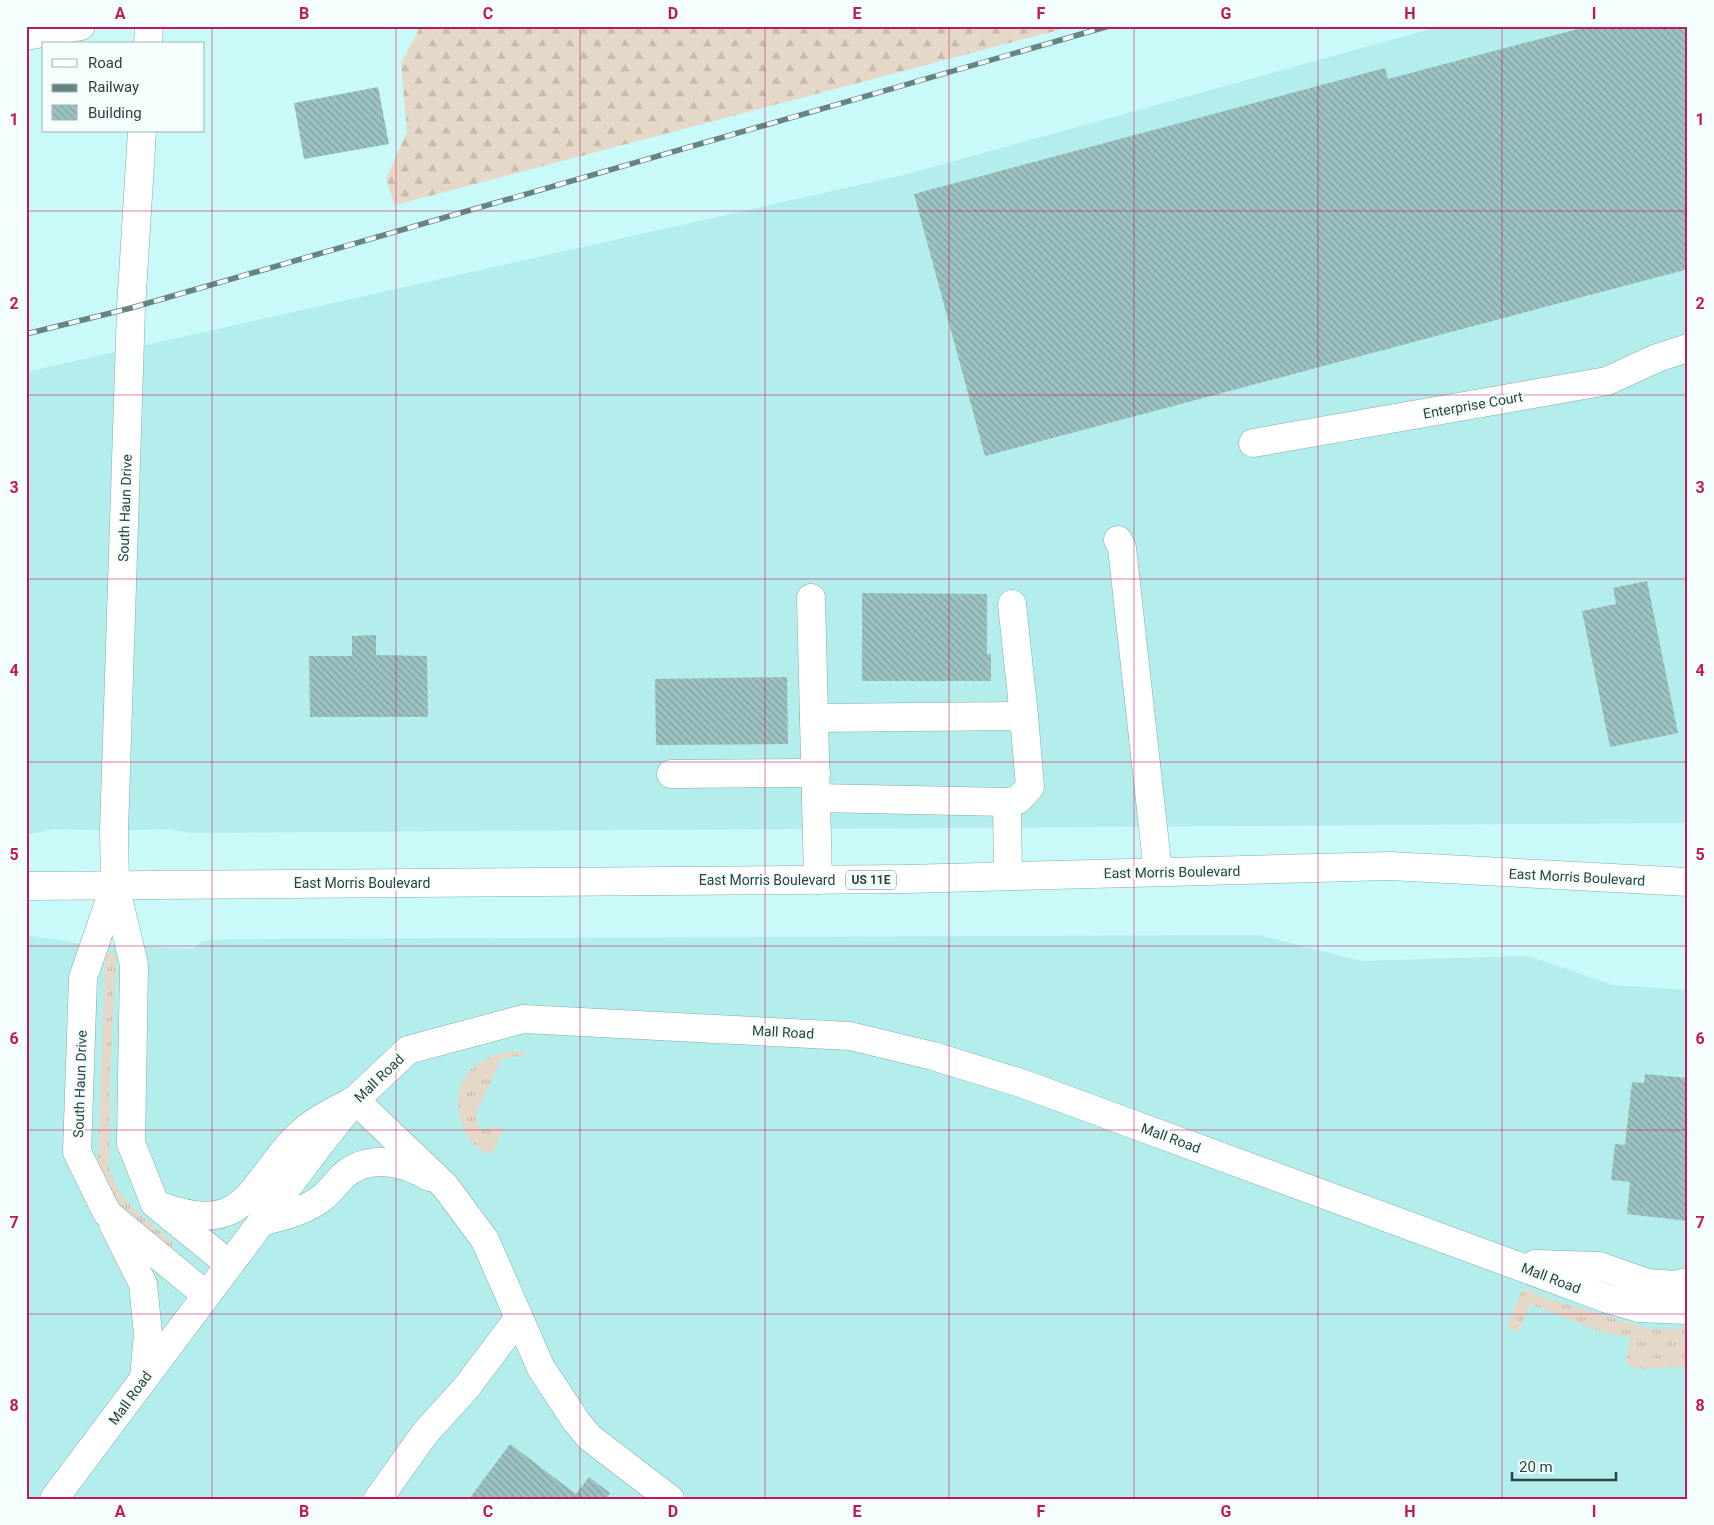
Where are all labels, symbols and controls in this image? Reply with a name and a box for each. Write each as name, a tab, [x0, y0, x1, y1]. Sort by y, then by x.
text: A	[115, 4, 126, 23]
text: B	[299, 4, 309, 23]
text: C	[483, 4, 493, 23]
text: D	[668, 4, 678, 23]
text: E	[853, 4, 862, 23]
text: F	[1037, 4, 1046, 23]
text: G	[1221, 4, 1232, 23]
text: H	[1404, 4, 1416, 23]
text: I	[1592, 4, 1596, 23]
legend	[42, 42, 205, 132]
text: Road	[88, 54, 122, 72]
text: Railway	[88, 78, 139, 96]
text: Building	[88, 104, 142, 122]
text: 1	[9, 110, 19, 129]
text: 1	[1695, 110, 1705, 129]
text: 2	[9, 294, 19, 313]
text: 2	[1695, 294, 1705, 313]
street label: Enterprise Court	[1422, 388, 1525, 422]
street label: South Haun Drive	[115, 454, 135, 562]
text: 3	[9, 478, 19, 497]
text: 3	[1695, 478, 1705, 497]
text: 4	[9, 661, 19, 680]
text: 4	[1695, 661, 1705, 680]
text: 5	[9, 845, 19, 864]
text: 5	[1695, 845, 1705, 864]
street label: East Morris Boulevard	[1104, 863, 1240, 881]
street label: East Morris Boulevard	[1508, 865, 1646, 889]
road number: US 11E	[846, 870, 896, 890]
street label: East Morris Boulevard	[699, 872, 835, 888]
street label: East Morris Boulevard	[294, 875, 430, 891]
street label: Mall Road	[751, 1022, 815, 1042]
text: 6	[9, 1029, 19, 1048]
text: 6	[1695, 1029, 1705, 1048]
street label: South Haun Drive	[70, 1030, 90, 1138]
street label: Mall Road	[351, 1051, 407, 1105]
street label: Mall Road	[1139, 1120, 1203, 1156]
text: 7	[9, 1213, 19, 1232]
text: 7	[1695, 1213, 1705, 1232]
street label: Mall Road	[1519, 1259, 1583, 1297]
street label: Mall Road	[105, 1368, 155, 1428]
text: 8	[9, 1396, 19, 1415]
text: 8	[1695, 1396, 1705, 1415]
scale bar	[1512, 1450, 1615, 1482]
text: 20 m	[1519, 1458, 1553, 1476]
text: A	[115, 1502, 126, 1521]
text: B	[299, 1502, 309, 1521]
text: C	[483, 1502, 493, 1521]
text: D	[668, 1502, 678, 1521]
text: E	[853, 1502, 862, 1521]
text: F	[1037, 1502, 1046, 1521]
text: G	[1221, 1502, 1232, 1521]
text: H	[1404, 1502, 1416, 1521]
text: I	[1592, 1502, 1596, 1521]

